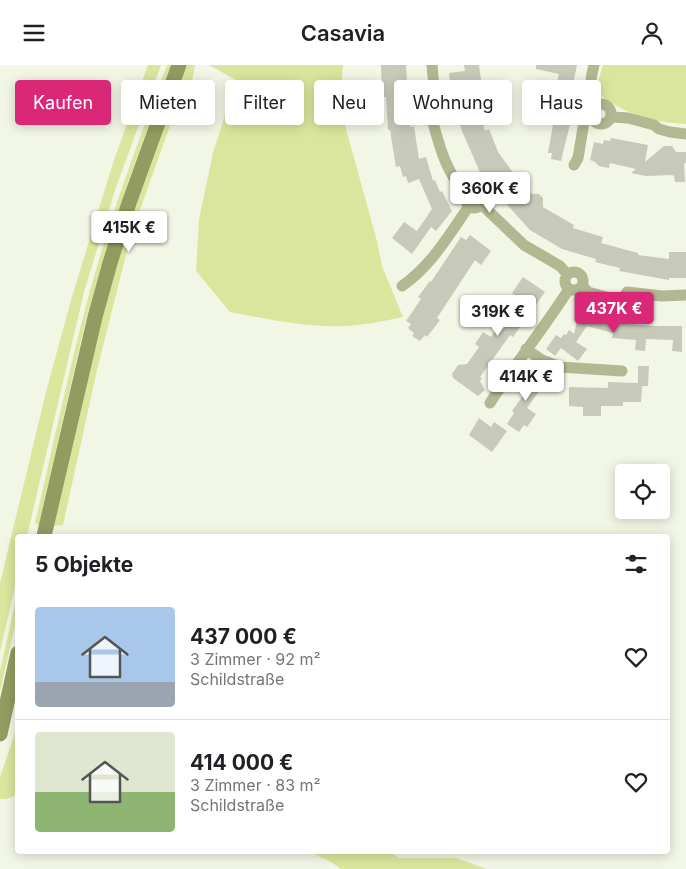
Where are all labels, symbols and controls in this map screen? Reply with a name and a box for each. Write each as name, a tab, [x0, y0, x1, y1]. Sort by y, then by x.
icon: menu	[20, 19, 48, 47]
icon: person	[638, 19, 666, 47]
text: Casavia	[301, 20, 385, 46]
chip: Kaufen	[15, 80, 111, 125]
chip: Mieten	[121, 80, 215, 125]
chip: Filter	[225, 80, 304, 125]
chip: Neu	[314, 80, 384, 125]
chip: Wohnung	[394, 80, 512, 125]
chip: Haus	[522, 80, 601, 125]
pin: 360K €	[449, 171, 531, 214]
text: 360K €	[461, 178, 519, 198]
pin: 415K €	[88, 211, 170, 253]
text: 415K €	[102, 217, 156, 237]
pin: 437K €	[573, 291, 655, 334]
pin: 319K €	[457, 295, 539, 337]
text: 437K €	[586, 298, 642, 318]
text: 319K €	[471, 301, 525, 321]
pin: 414K €	[485, 359, 567, 402]
text: 414K €	[499, 366, 553, 386]
map controls	[615, 464, 670, 519]
button: locate	[615, 464, 670, 519]
icon: filters	[622, 550, 650, 578]
text: 5 Objekte	[35, 552, 133, 577]
text: 437 000 €	[190, 624, 297, 649]
icon: home	[75, 627, 135, 687]
icon: heart	[622, 643, 650, 671]
text: 3 Zimmer · 92 m²	[190, 649, 321, 669]
text: Schildstraße	[190, 669, 284, 689]
text: 414 000 €	[190, 750, 293, 775]
icon: home	[75, 752, 135, 812]
icon: heart	[622, 768, 650, 796]
text: 3 Zimmer · 83 m²	[190, 775, 321, 795]
text: Schildstraße	[190, 795, 284, 815]

